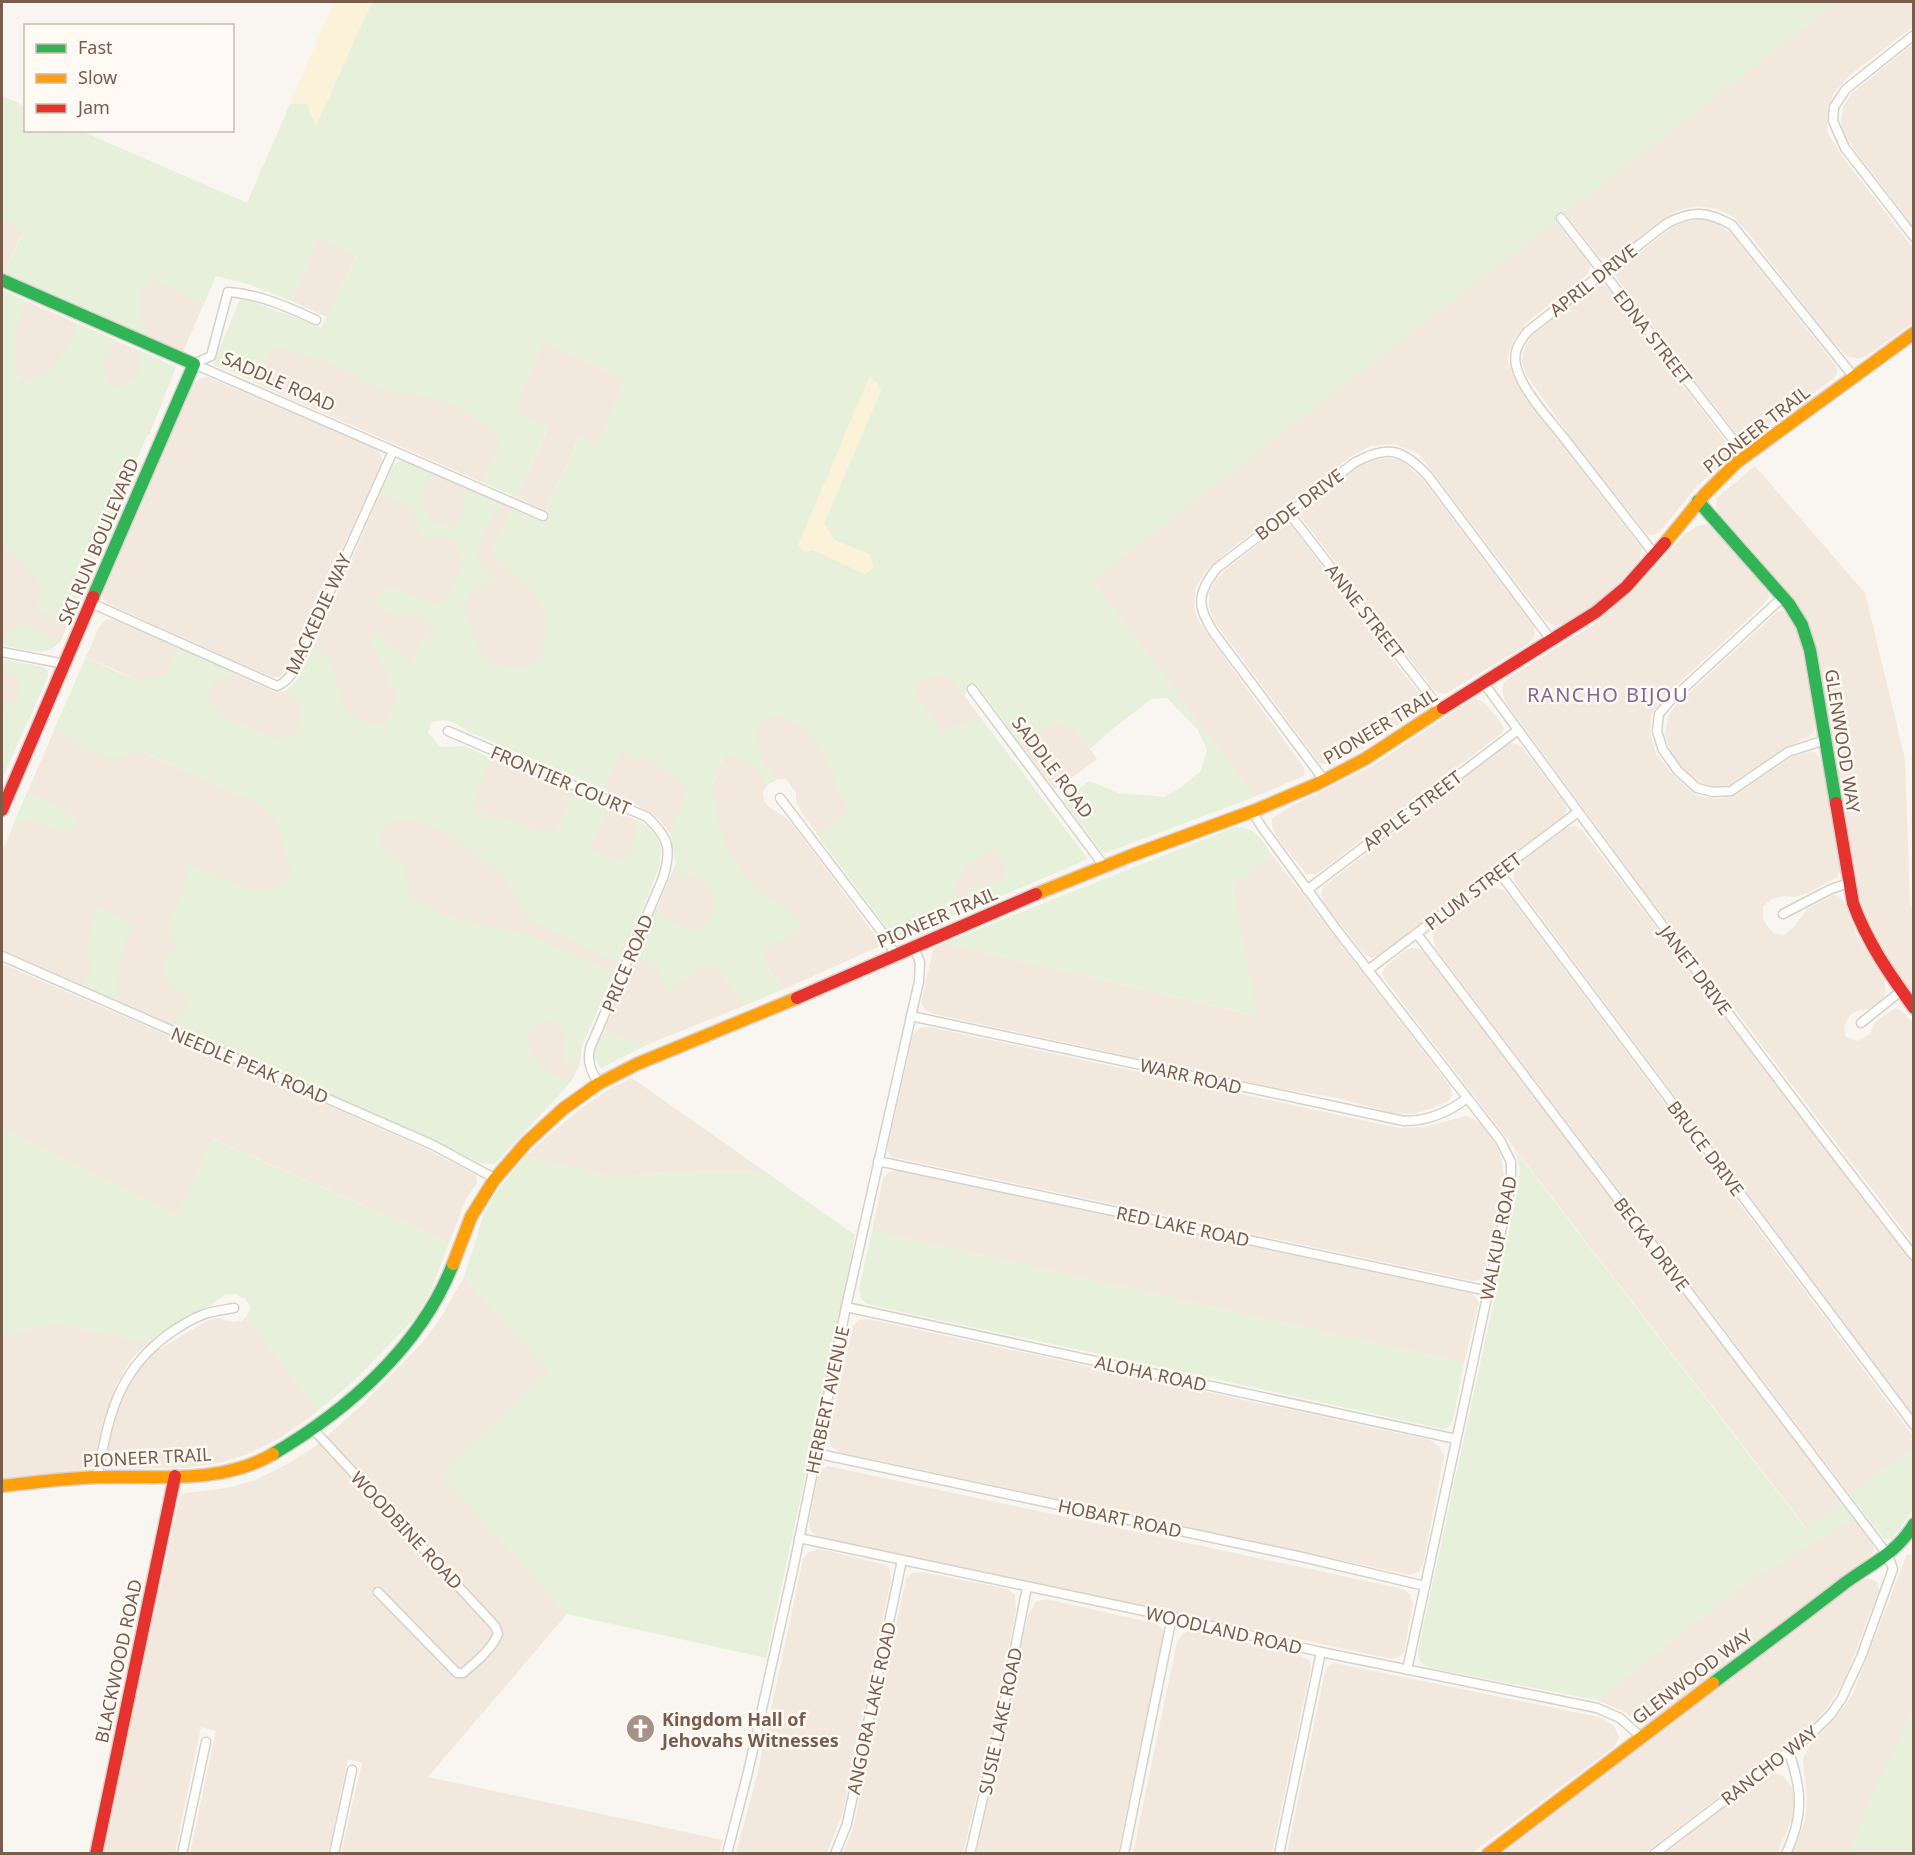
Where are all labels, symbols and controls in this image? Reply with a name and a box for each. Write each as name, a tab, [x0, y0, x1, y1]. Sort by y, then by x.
legend	[24, 24, 234, 132]
text: Fast	[78, 35, 113, 59]
text: Slow	[78, 65, 117, 89]
text: Jam	[76, 95, 110, 119]
street label: APRIL DRIVE	[1544, 238, 1642, 322]
street label: EDNA STREET	[1608, 285, 1698, 389]
street label: SADDLE ROAD	[219, 345, 339, 417]
street label: PIONEER TRAIL	[1698, 380, 1814, 478]
street label: SKI RUN BOULEVARD	[52, 454, 144, 628]
street label: BODE DRIVE	[1250, 463, 1348, 545]
street label: MACKEDIE WAY	[280, 549, 357, 678]
street label: ANNE STREET	[1320, 558, 1410, 664]
street label: GLENWOOD WAY	[1820, 667, 1866, 815]
district label: RANCHO BIJOU	[1527, 681, 1689, 708]
street label: PIONEER TRAIL	[1319, 683, 1441, 769]
street label: SADDLE ROAD	[1007, 711, 1099, 823]
street label: FRONTIER COURT	[487, 740, 635, 820]
street label: APPLE STREET	[1357, 765, 1467, 855]
street label: PLUM STREET	[1420, 847, 1526, 935]
street label: PIONEER TRAIL	[873, 881, 1001, 953]
street label: PRICE ROAD	[596, 911, 658, 1015]
street label: JANET DRIVE	[1653, 919, 1737, 1020]
street label: NEEDLE PEAK ROAD	[168, 1021, 332, 1109]
street label: WARR ROAD	[1138, 1053, 1244, 1099]
street label: BRUCE DRIVE	[1662, 1096, 1750, 1200]
street label: WALKUP ROAD	[1474, 1174, 1522, 1302]
street label: BECKA DRIVE	[1609, 1192, 1695, 1296]
street label: RED LAKE ROAD	[1114, 1200, 1252, 1252]
street label: HERBERT AVENUE	[800, 1324, 854, 1476]
street label: ALOHA ROAD	[1093, 1349, 1209, 1397]
street label: PIONEER TRAIL	[82, 1442, 212, 1472]
street label: WOODBINE ROAD	[346, 1466, 468, 1594]
street label: HOBART ROAD	[1056, 1493, 1184, 1543]
street label: BLACKWOOD ROAD	[89, 1577, 147, 1745]
street label: WOODLAND ROAD	[1143, 1600, 1305, 1660]
street label: ANGORA LAKE ROAD	[841, 1619, 901, 1797]
street label: GLENWOOD WAY	[1627, 1622, 1758, 1729]
street label: SUSIE LAKE ROAD	[973, 1645, 1027, 1797]
place label: Kingdom Hall of Jehovahs Witnesses	[660, 1707, 839, 1752]
church icon: Kingdom Hall of Jehovahs Witnesses	[625, 1713, 657, 1745]
street label: RANCHO WAY	[1716, 1719, 1823, 1810]

